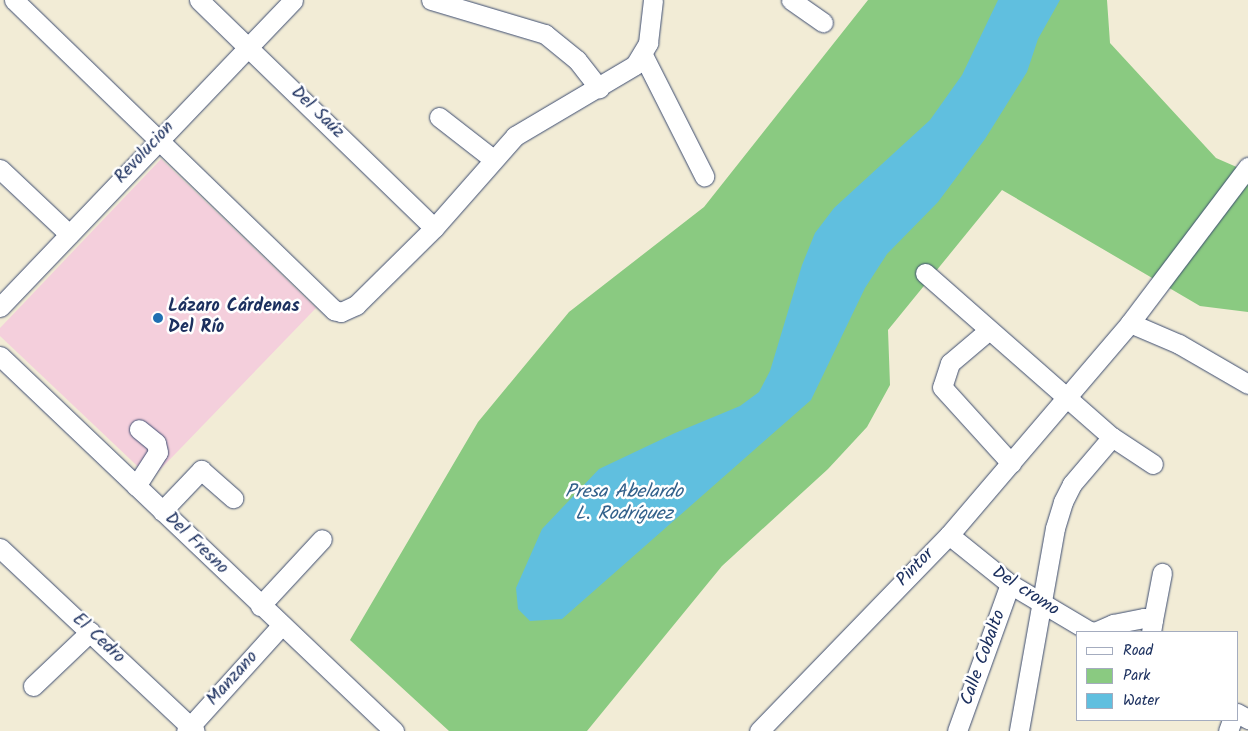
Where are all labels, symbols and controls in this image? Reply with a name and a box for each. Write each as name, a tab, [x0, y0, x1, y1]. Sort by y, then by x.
street label: Del Saúz	[286, 82, 348, 144]
street label: Revolucion	[111, 117, 179, 189]
place label: Lázaro Cárdenas Del Río	[168, 297, 300, 340]
marker: Lázaro Cárdenas Del Río	[152, 312, 164, 324]
water label: Presa Abelardo L. Rodríguez	[565, 482, 683, 526]
street label: Del Fresno	[160, 508, 232, 580]
street label: Pintor	[893, 544, 939, 592]
street label: Del cromo	[987, 562, 1063, 622]
street label: Calle Cobalto	[957, 607, 1011, 709]
street label: El Cedro	[67, 609, 129, 669]
legend	[1076, 631, 1238, 721]
text: Road	[1123, 639, 1153, 663]
street label: Manzano	[203, 647, 263, 711]
text: Park	[1123, 664, 1150, 688]
text: Water	[1123, 689, 1159, 713]

